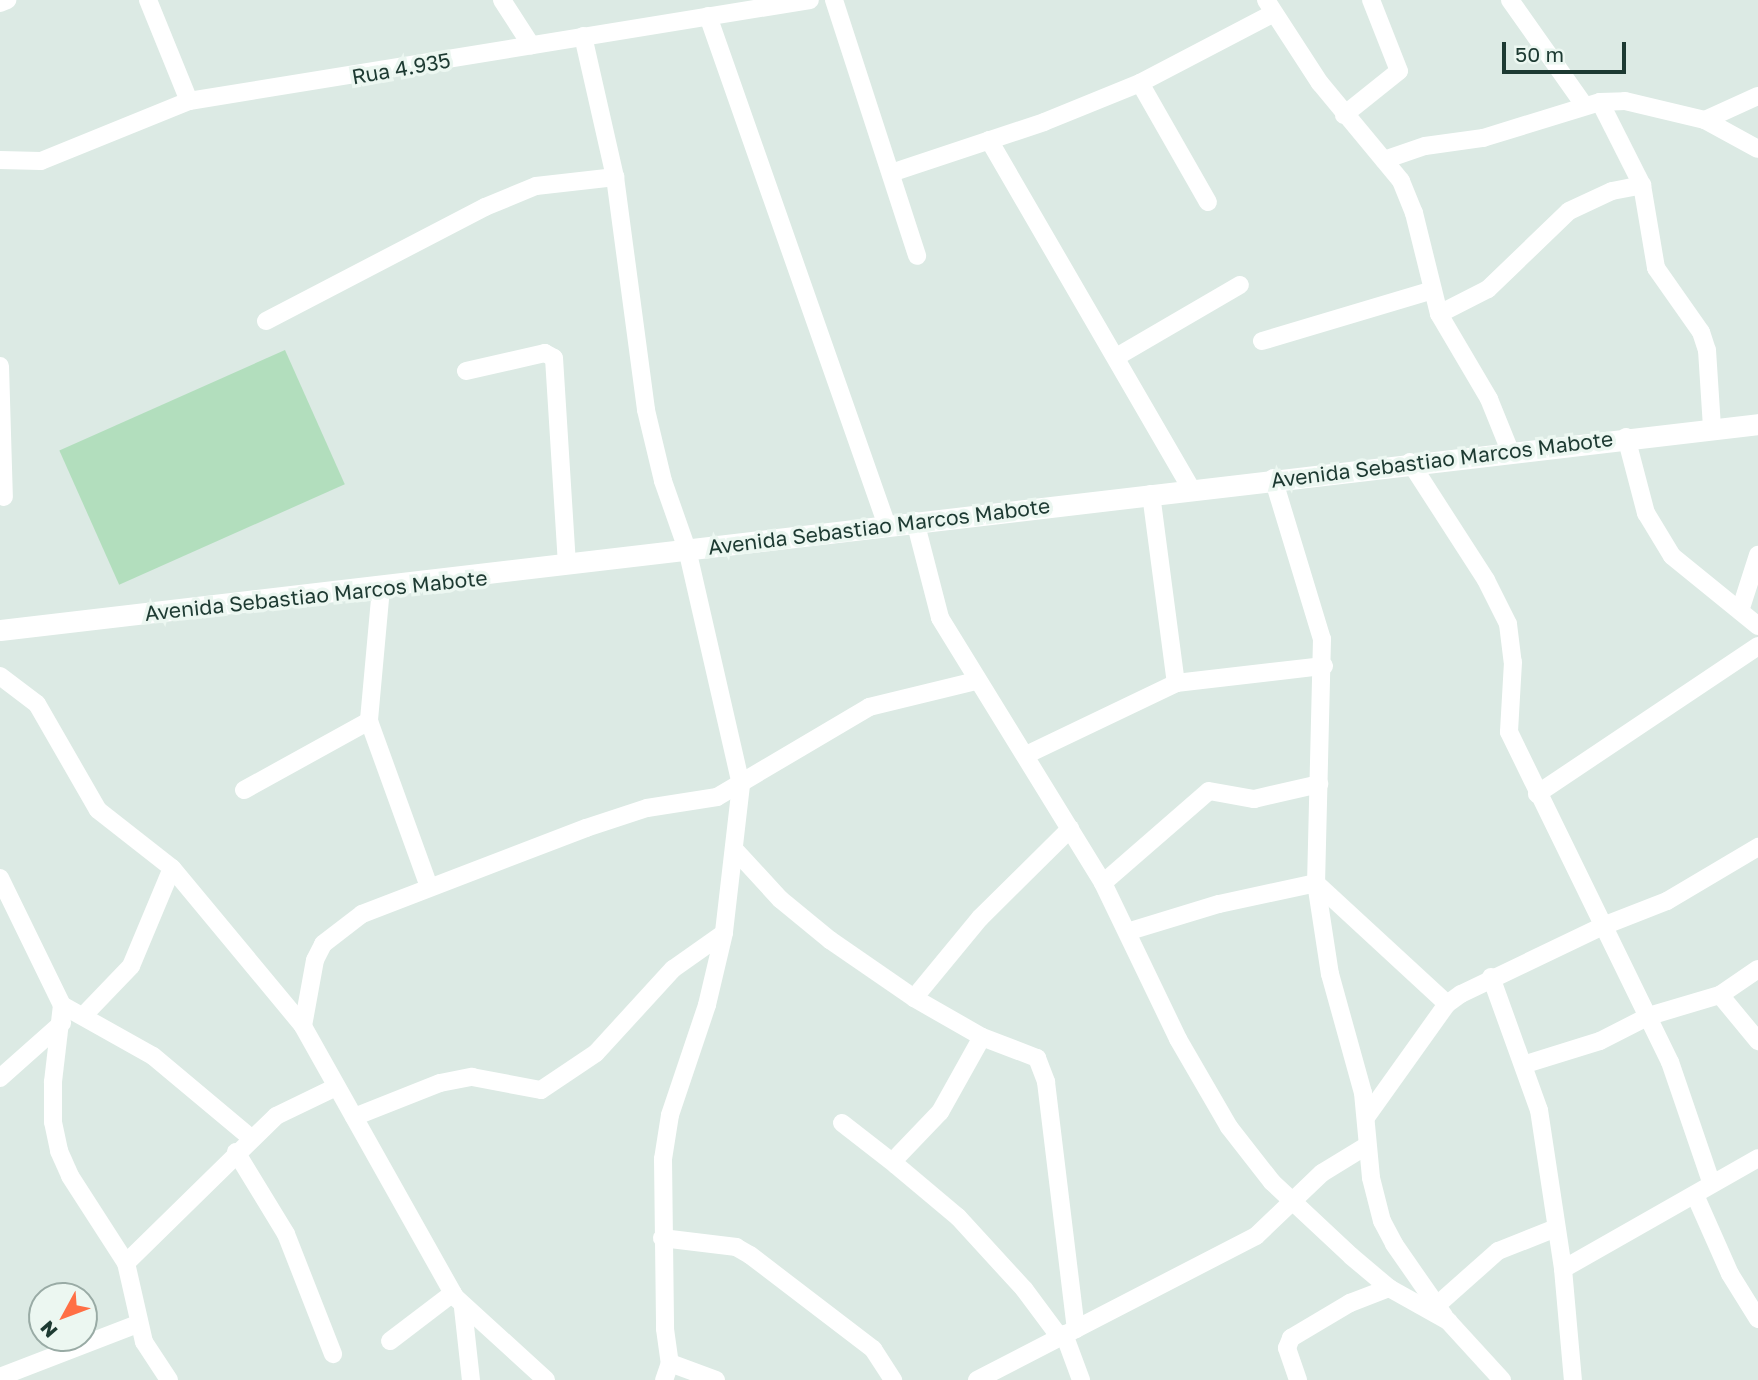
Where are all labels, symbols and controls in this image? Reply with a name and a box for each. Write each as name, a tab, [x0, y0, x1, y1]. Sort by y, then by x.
scale bar	[1506, 28, 1630, 72]
text: 50 m	[1515, 41, 1564, 67]
street label: Rua 4.935	[350, 47, 452, 89]
street label: Avenida Sebastiao Marcos Mabote	[1269, 426, 1615, 492]
street label: Avenida Sebastiao Marcos Mabote	[706, 493, 1052, 559]
street label: Avenida Sebastiao Marcos Mabote	[143, 564, 489, 626]
north arrow	[28, 1282, 98, 1352]
text: N	[35, 1317, 62, 1343]

